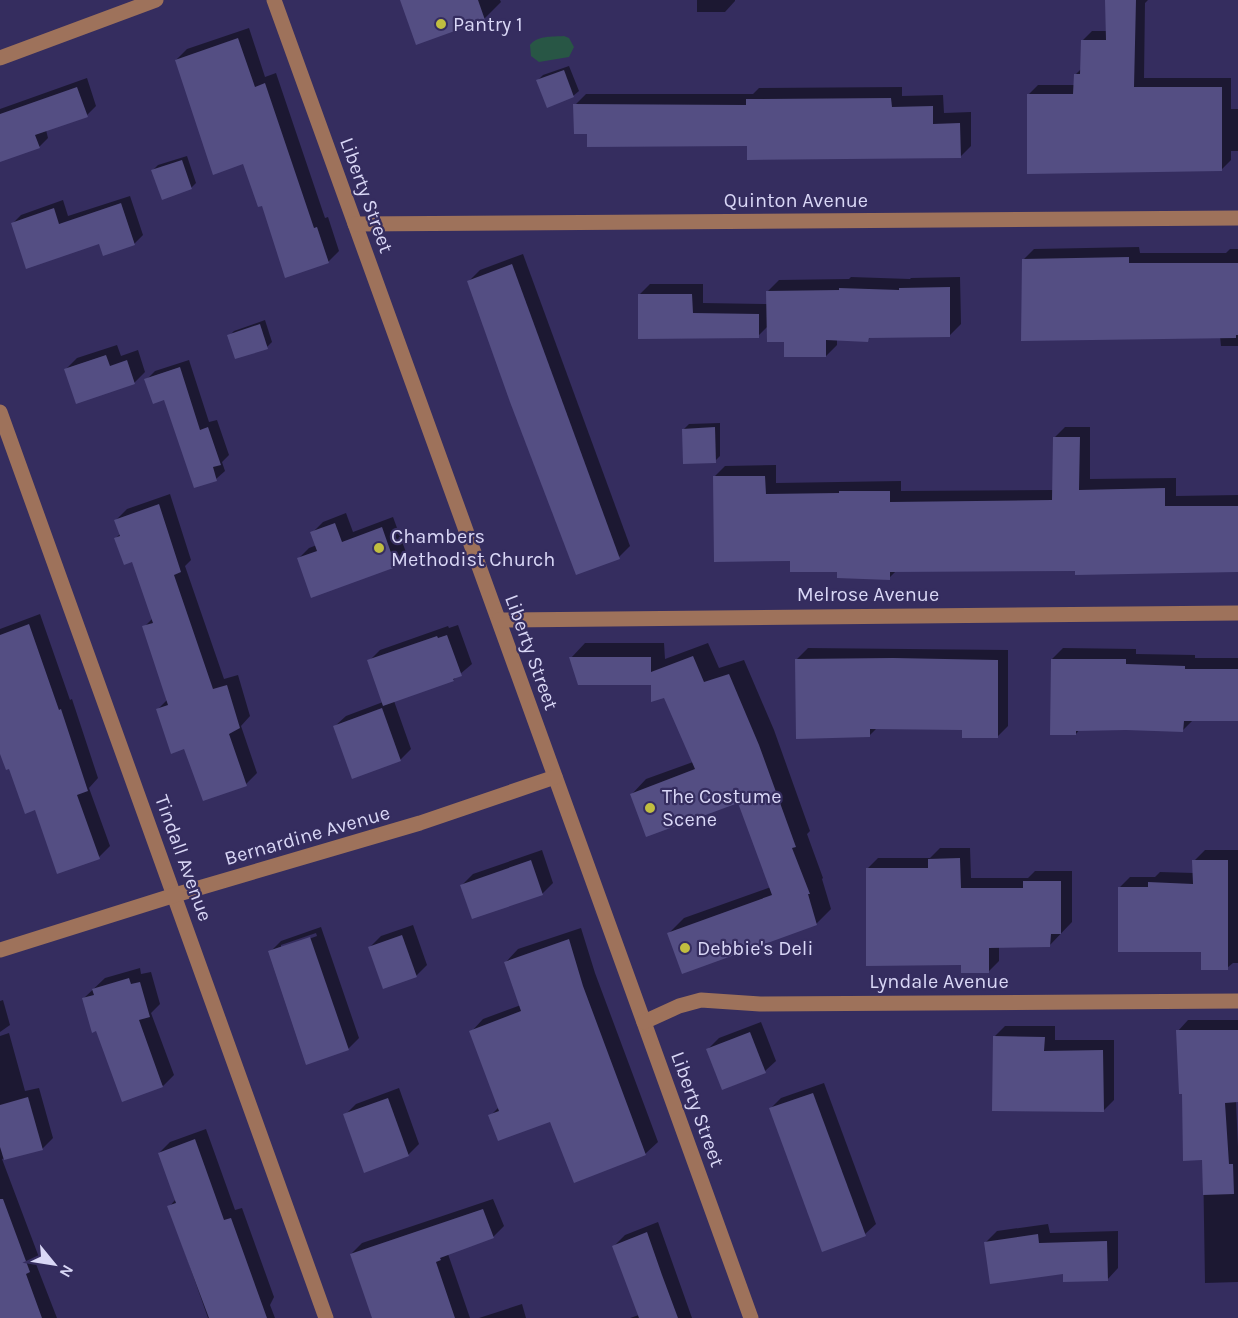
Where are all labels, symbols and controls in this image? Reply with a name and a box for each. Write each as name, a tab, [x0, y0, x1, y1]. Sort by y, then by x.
place label: Pantry 1	[453, 13, 523, 36]
marker: Pantry 1	[434, 17, 448, 31]
street label: Liberty Street	[335, 134, 398, 256]
street label: Quinton Avenue	[724, 189, 868, 212]
place label: Chambers Methodist Church	[391, 525, 555, 571]
marker: Chambers Methodist Church	[372, 541, 386, 555]
street label: Melrose Avenue	[797, 583, 939, 606]
street label: Liberty Street	[500, 591, 563, 713]
place label: The Costume Scene	[662, 785, 781, 831]
street label: Tindall Avenue	[150, 792, 217, 924]
street label: Bernardine Avenue	[222, 801, 392, 870]
marker: The Costume Scene	[643, 801, 657, 815]
place label: Debbie's Deli	[697, 937, 813, 960]
marker: Debbie's Deli	[678, 941, 692, 955]
street label: Lyndale Avenue	[869, 970, 1009, 993]
street label: Liberty Street	[666, 1048, 729, 1170]
north arrow	[24, 1234, 84, 1294]
text: N	[55, 1262, 78, 1281]

